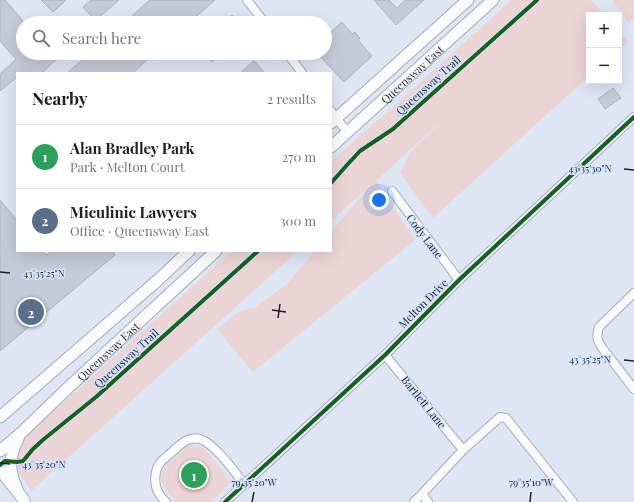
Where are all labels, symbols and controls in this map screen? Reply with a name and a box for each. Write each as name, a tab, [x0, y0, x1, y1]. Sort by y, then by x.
map controls	[586, 12, 622, 84]
button: +	[586, 12, 622, 48]
search box	[16, 16, 332, 60]
icon: search	[30, 27, 52, 49]
text: Search here	[62, 28, 141, 48]
street label: Queensway East	[377, 41, 446, 106]
button: −	[586, 48, 622, 84]
street label: Queensway Trail	[392, 52, 464, 118]
text: Nearby	[32, 87, 87, 109]
text: 2 results	[267, 90, 316, 107]
text: Alan Bradley Park	[70, 138, 194, 158]
text: 1	[43, 148, 47, 165]
text: 270 m	[282, 148, 316, 165]
text: Park · Melton Court	[70, 158, 185, 175]
text: 43°35'30"N	[568, 161, 612, 175]
your location	[369, 190, 389, 210]
text: Miculinic Lawyers	[70, 202, 197, 222]
street label: Cody Lane	[403, 211, 447, 262]
text: 2	[42, 212, 48, 229]
text: 300 m	[280, 212, 316, 229]
text: Office · Queensway East	[70, 222, 209, 239]
text: 43°35'25"N	[23, 266, 65, 280]
street label: Melton Drive	[395, 275, 451, 331]
pin: 2	[18, 297, 44, 327]
street label: Queensway East	[73, 318, 142, 384]
street label: Queensway Trail	[90, 325, 162, 391]
text: 43°35'25"N	[569, 352, 611, 366]
street label: Bartlett Lane	[398, 373, 450, 432]
text: 43°35'20"N	[22, 457, 66, 471]
pin: 1	[181, 460, 207, 490]
text: 79°35'20"W	[231, 475, 277, 489]
text: 79°35'10"W	[509, 475, 554, 489]

